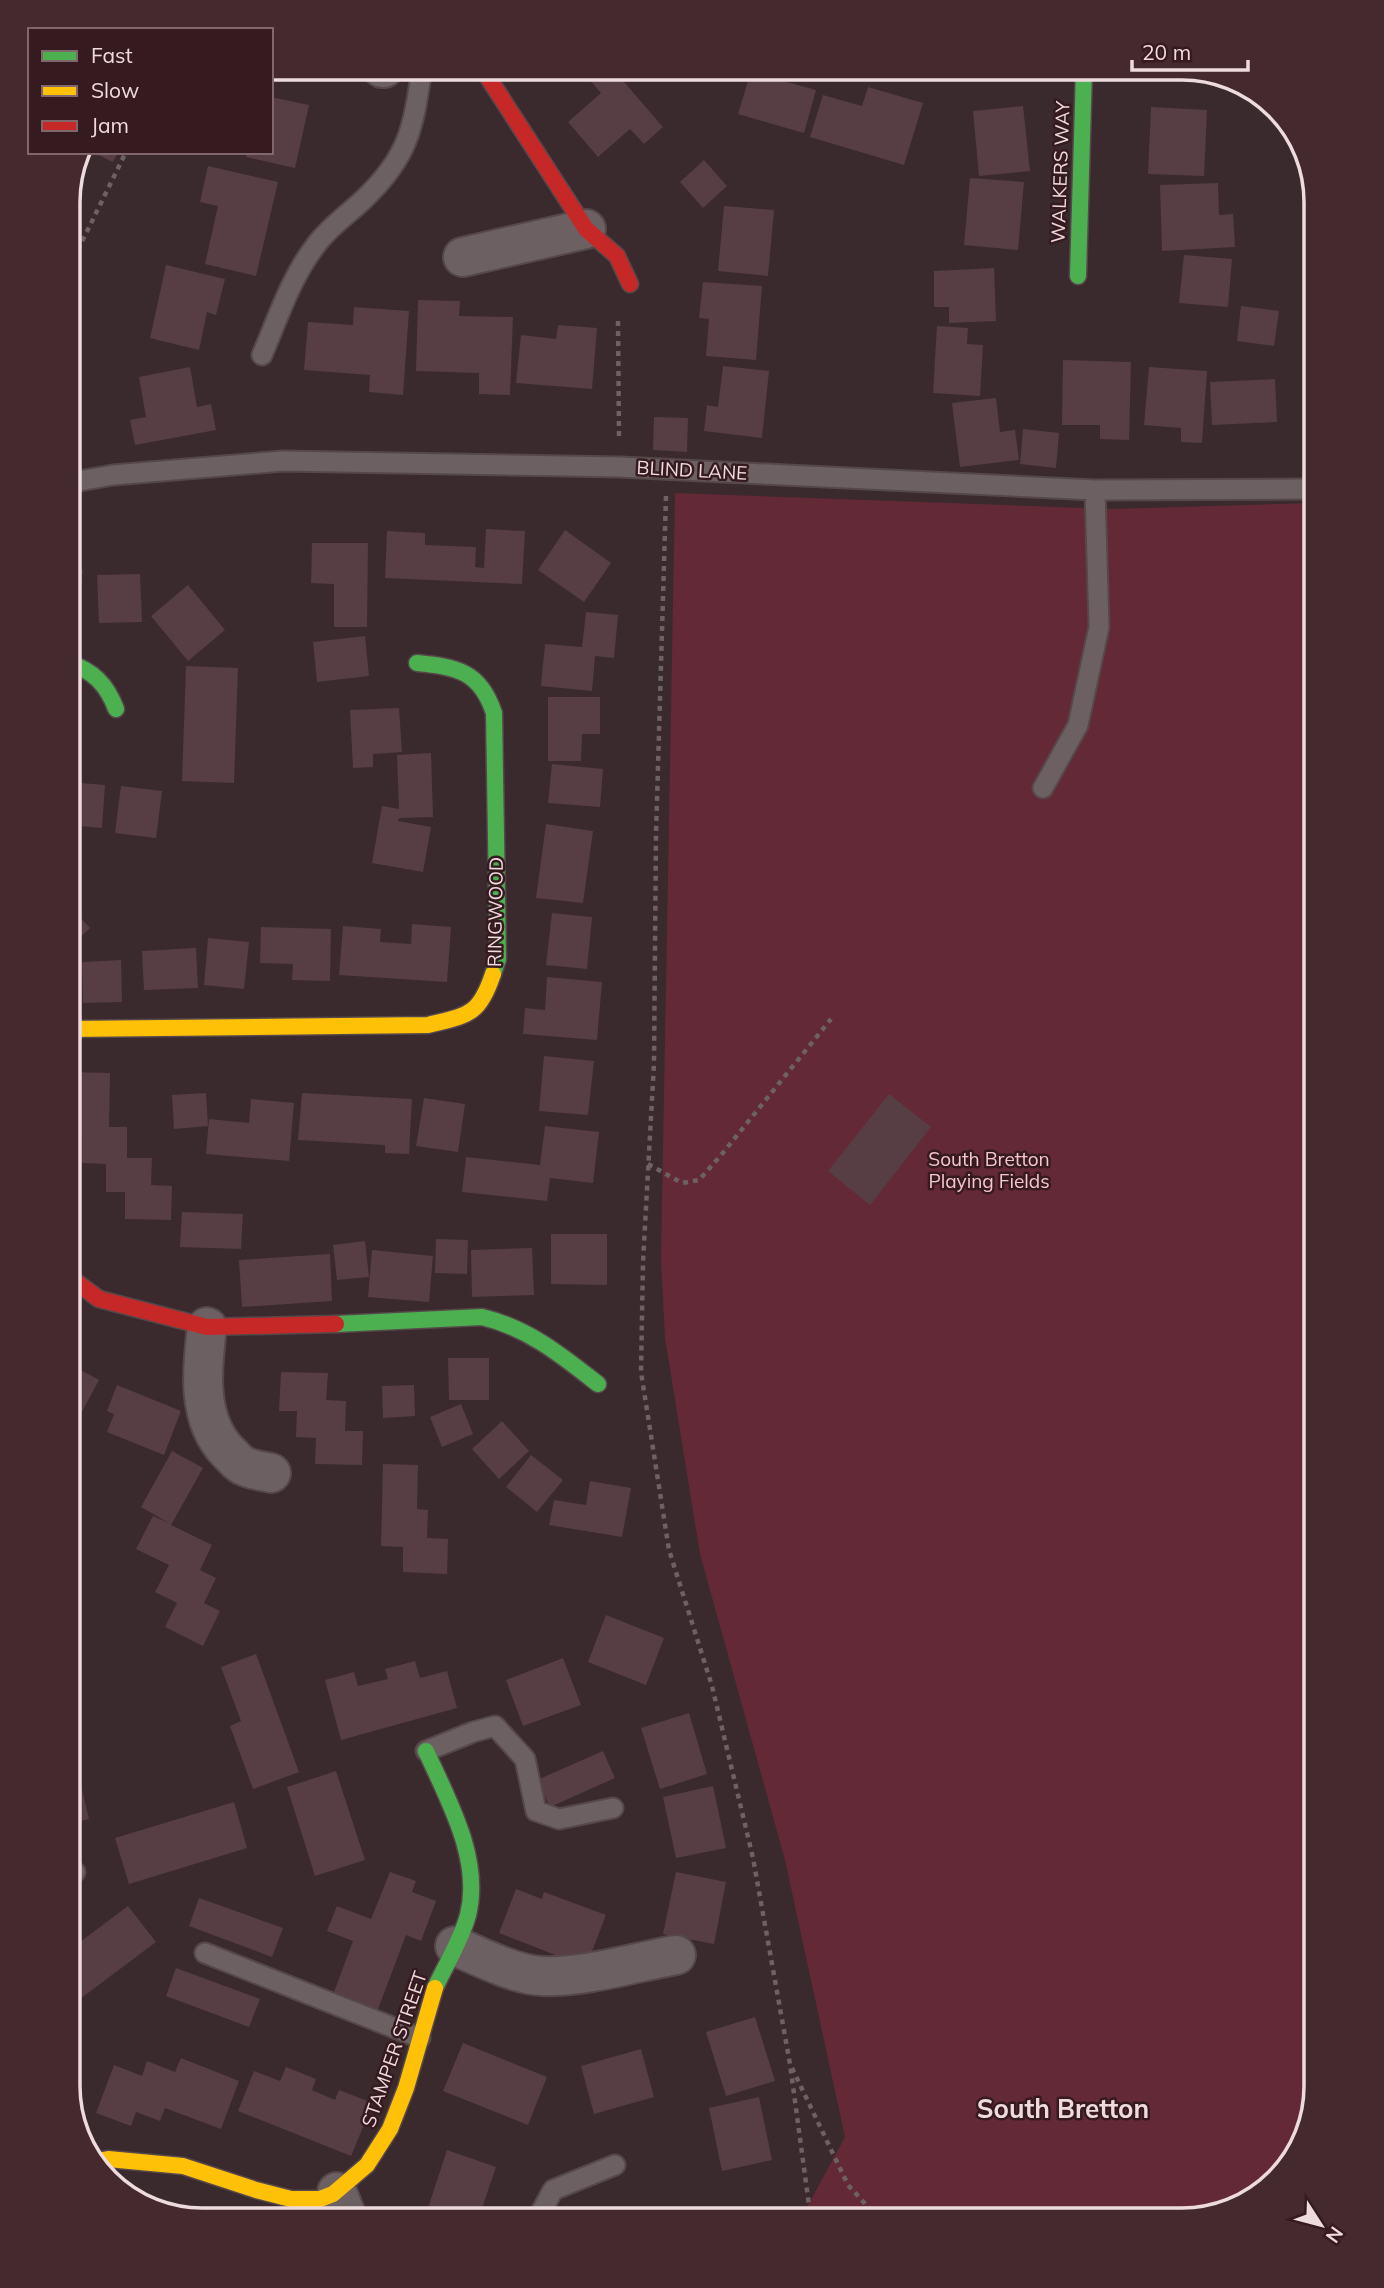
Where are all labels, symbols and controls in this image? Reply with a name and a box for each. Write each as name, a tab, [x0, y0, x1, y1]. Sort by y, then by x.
legend	[28, 28, 273, 154]
scale bar	[1132, 28, 1248, 72]
text: 20 m	[1142, 39, 1191, 65]
text: Fast	[91, 42, 133, 68]
text: Slow	[91, 77, 139, 103]
street label: WALKERS WAY	[1046, 100, 1074, 243]
text: Jam	[91, 112, 129, 138]
street label: BLIND LANE	[636, 455, 748, 485]
street label: RINGWOOD	[482, 857, 508, 967]
park label: South Bretton Playing Fields	[928, 1147, 1050, 1193]
street label: STAMPER STREET	[356, 1967, 432, 2130]
district label: South Bretton	[977, 2092, 1149, 2125]
north arrow	[1286, 2190, 1356, 2260]
text: N	[1321, 2222, 1349, 2248]

